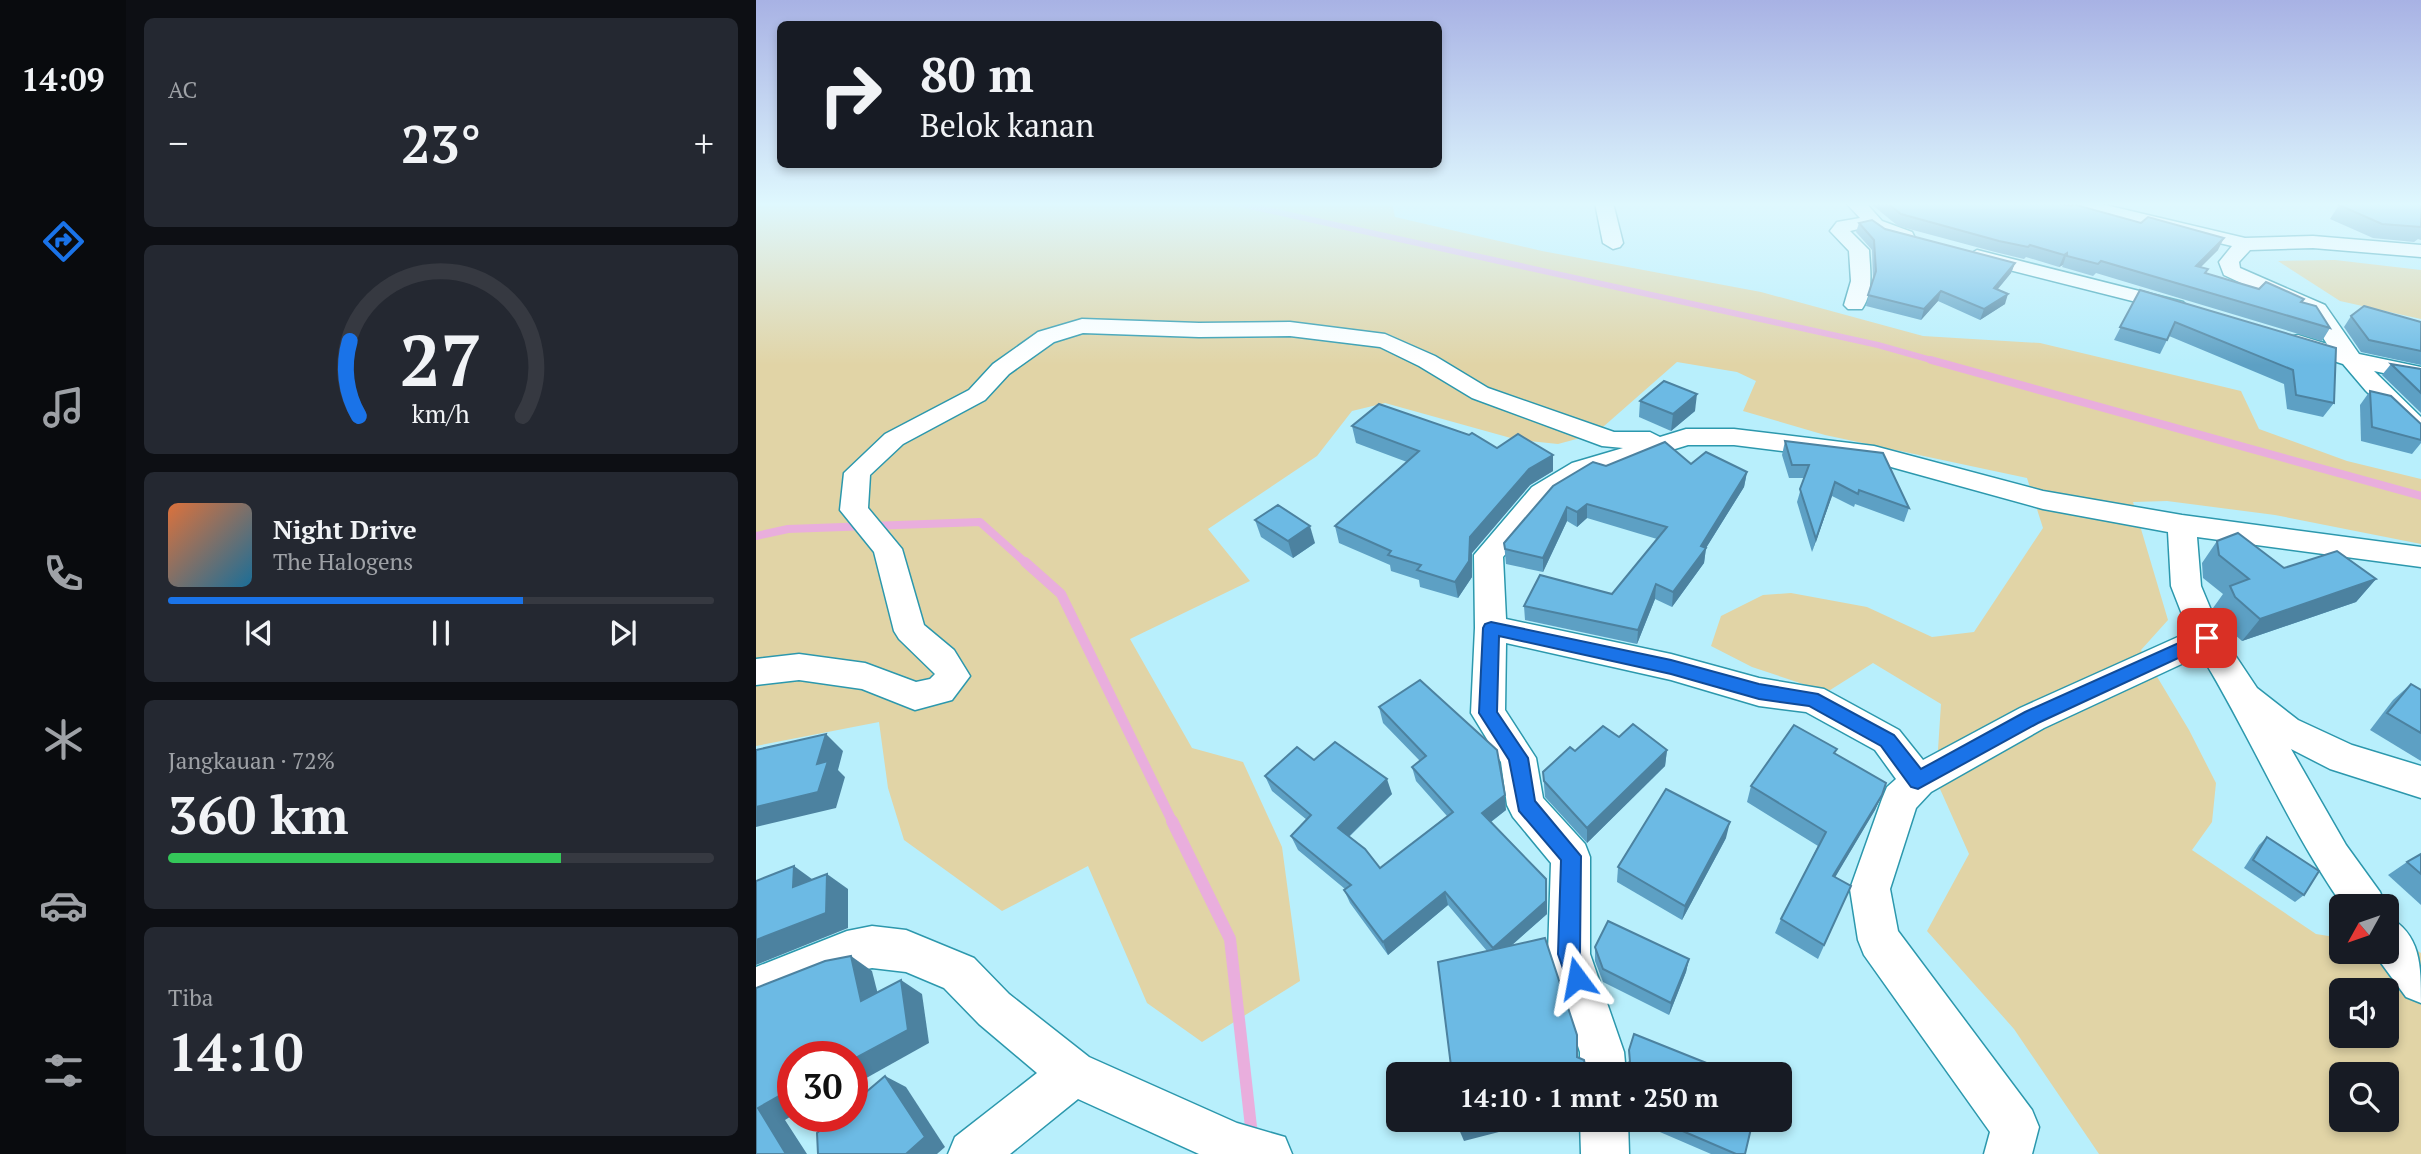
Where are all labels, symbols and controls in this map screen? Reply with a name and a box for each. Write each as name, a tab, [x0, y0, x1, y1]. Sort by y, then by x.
text: 80 m	[920, 41, 1034, 106]
icon: right	[805, 49, 896, 140]
text: 14:09	[21, 58, 105, 100]
text: AC	[168, 74, 197, 105]
text: Belok kanan	[920, 104, 1094, 146]
text: 23°	[401, 109, 481, 178]
text: −	[168, 118, 188, 168]
text: +	[694, 118, 714, 168]
icon: directions	[39, 217, 88, 266]
text: 27	[400, 310, 482, 407]
icon: music	[39, 383, 88, 432]
text: km/h	[412, 397, 470, 430]
text: Night Drive	[273, 512, 417, 546]
text: The Halogens	[273, 546, 413, 577]
icon: phone	[39, 549, 88, 598]
pin	[2177, 608, 2237, 668]
icon: previous	[240, 614, 278, 652]
icon: pause	[422, 614, 460, 652]
icon: next	[604, 614, 642, 652]
icon: arrive	[2188, 619, 2226, 657]
icon: climate	[39, 715, 88, 764]
text: Jangkauan · 72%	[168, 745, 335, 776]
text: 360 km	[168, 780, 349, 849]
icon: car	[39, 881, 88, 930]
north arrow	[2329, 894, 2399, 964]
map controls	[2329, 894, 2399, 1132]
position arrow	[1540, 941, 1614, 1015]
button: sound	[2329, 978, 2399, 1048]
text: Tiba	[168, 982, 213, 1013]
text: 14:10	[168, 1017, 303, 1086]
speed limit sign: 30	[777, 1041, 868, 1132]
icon: filters	[39, 1046, 88, 1095]
button: search	[2329, 1062, 2399, 1132]
text: 14:10 · 1 mnt · 250 m	[1459, 1080, 1719, 1114]

